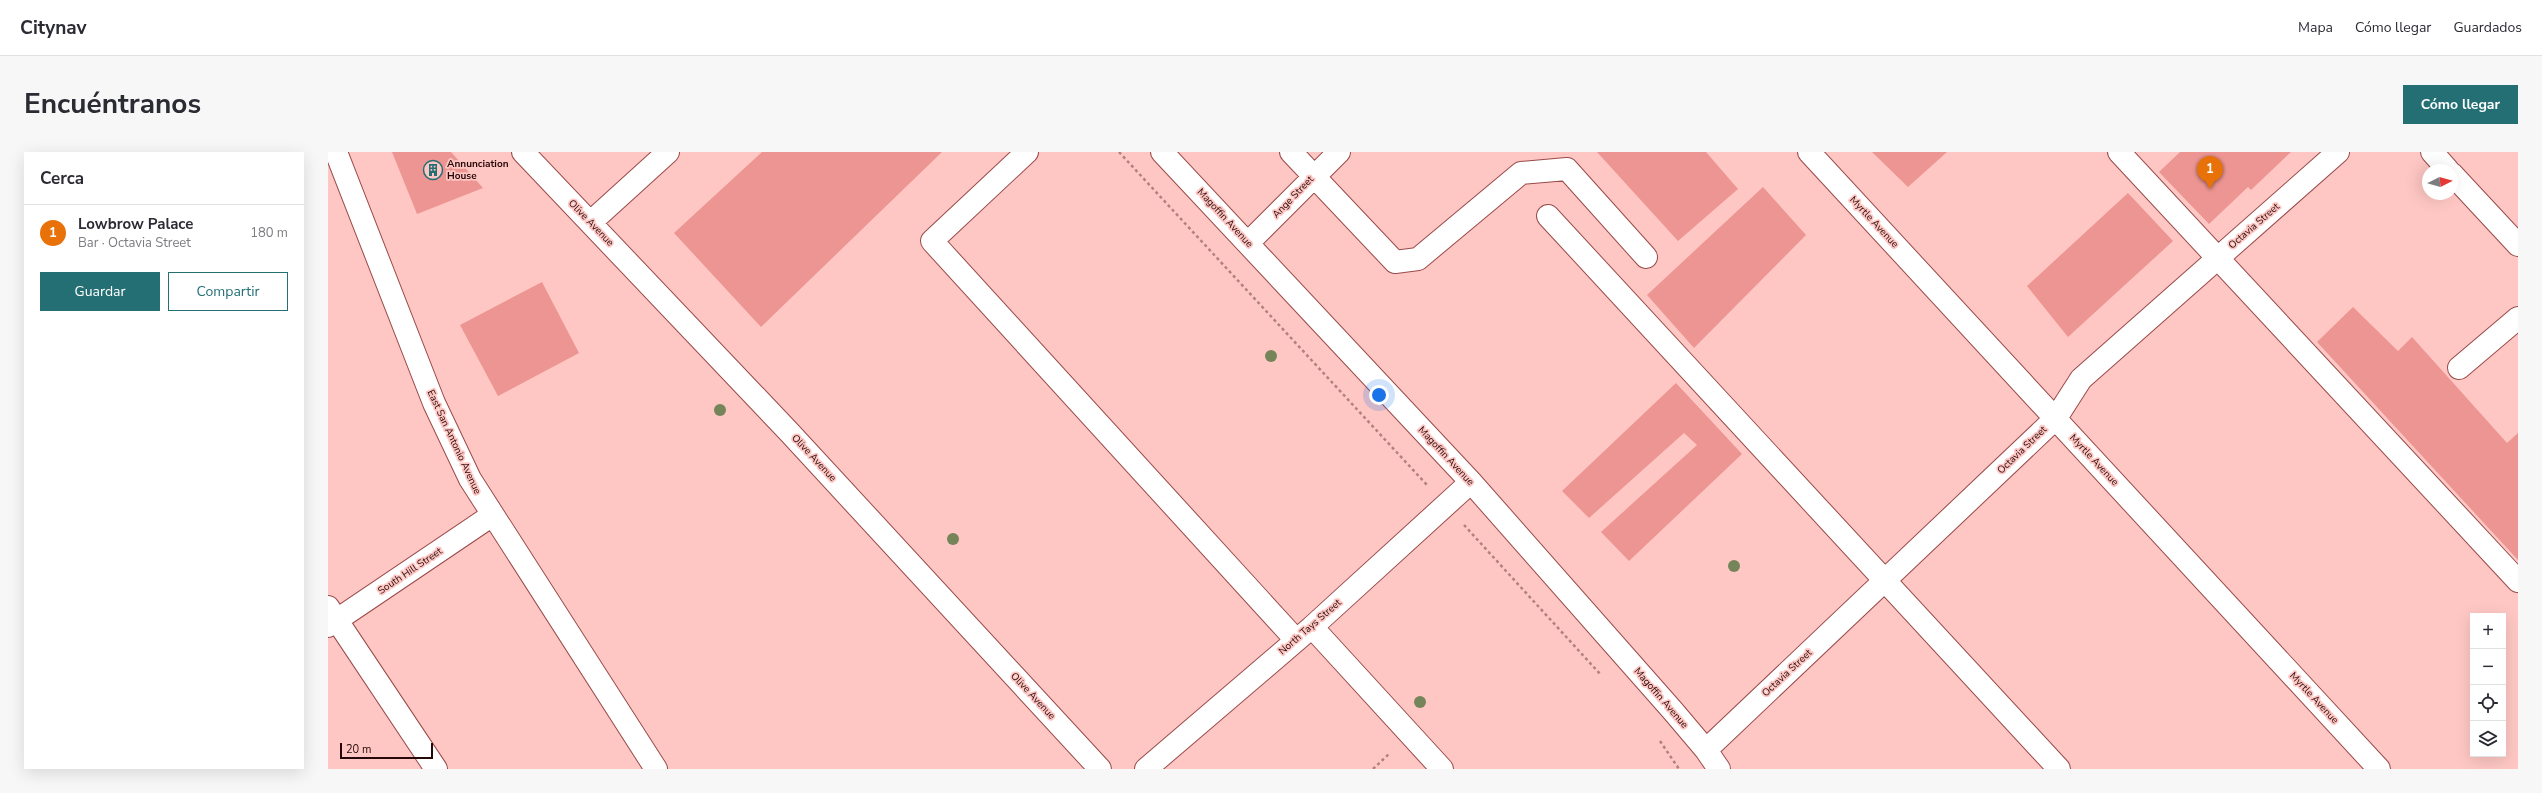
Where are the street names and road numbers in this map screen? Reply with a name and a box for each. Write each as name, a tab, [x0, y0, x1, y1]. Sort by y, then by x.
street label: Ange Street	[1269, 172, 1317, 221]
street label: Magoffin Avenue	[1194, 185, 1256, 251]
street label: Myrtle Avenue	[1846, 193, 1902, 251]
street label: Olive Avenue	[565, 197, 617, 249]
street label: Octavia Street	[2225, 200, 2283, 252]
street label: East San Antonio Avenue	[424, 388, 484, 496]
street label: Magoffin Avenue	[1415, 423, 1477, 489]
street label: Octavia Street	[1994, 423, 2050, 477]
street label: Olive Avenue	[788, 431, 840, 485]
street label: Myrtle Avenue	[2066, 431, 2122, 489]
street label: South Hill Street	[375, 544, 445, 598]
street label: North Tays Street	[1276, 596, 1345, 658]
street label: Octavia Street	[1759, 646, 1815, 700]
street label: Magoffin Avenue	[1631, 665, 1691, 731]
street label: Olive Avenue	[1007, 669, 1059, 723]
street label: Myrtle Avenue	[2286, 669, 2342, 727]

